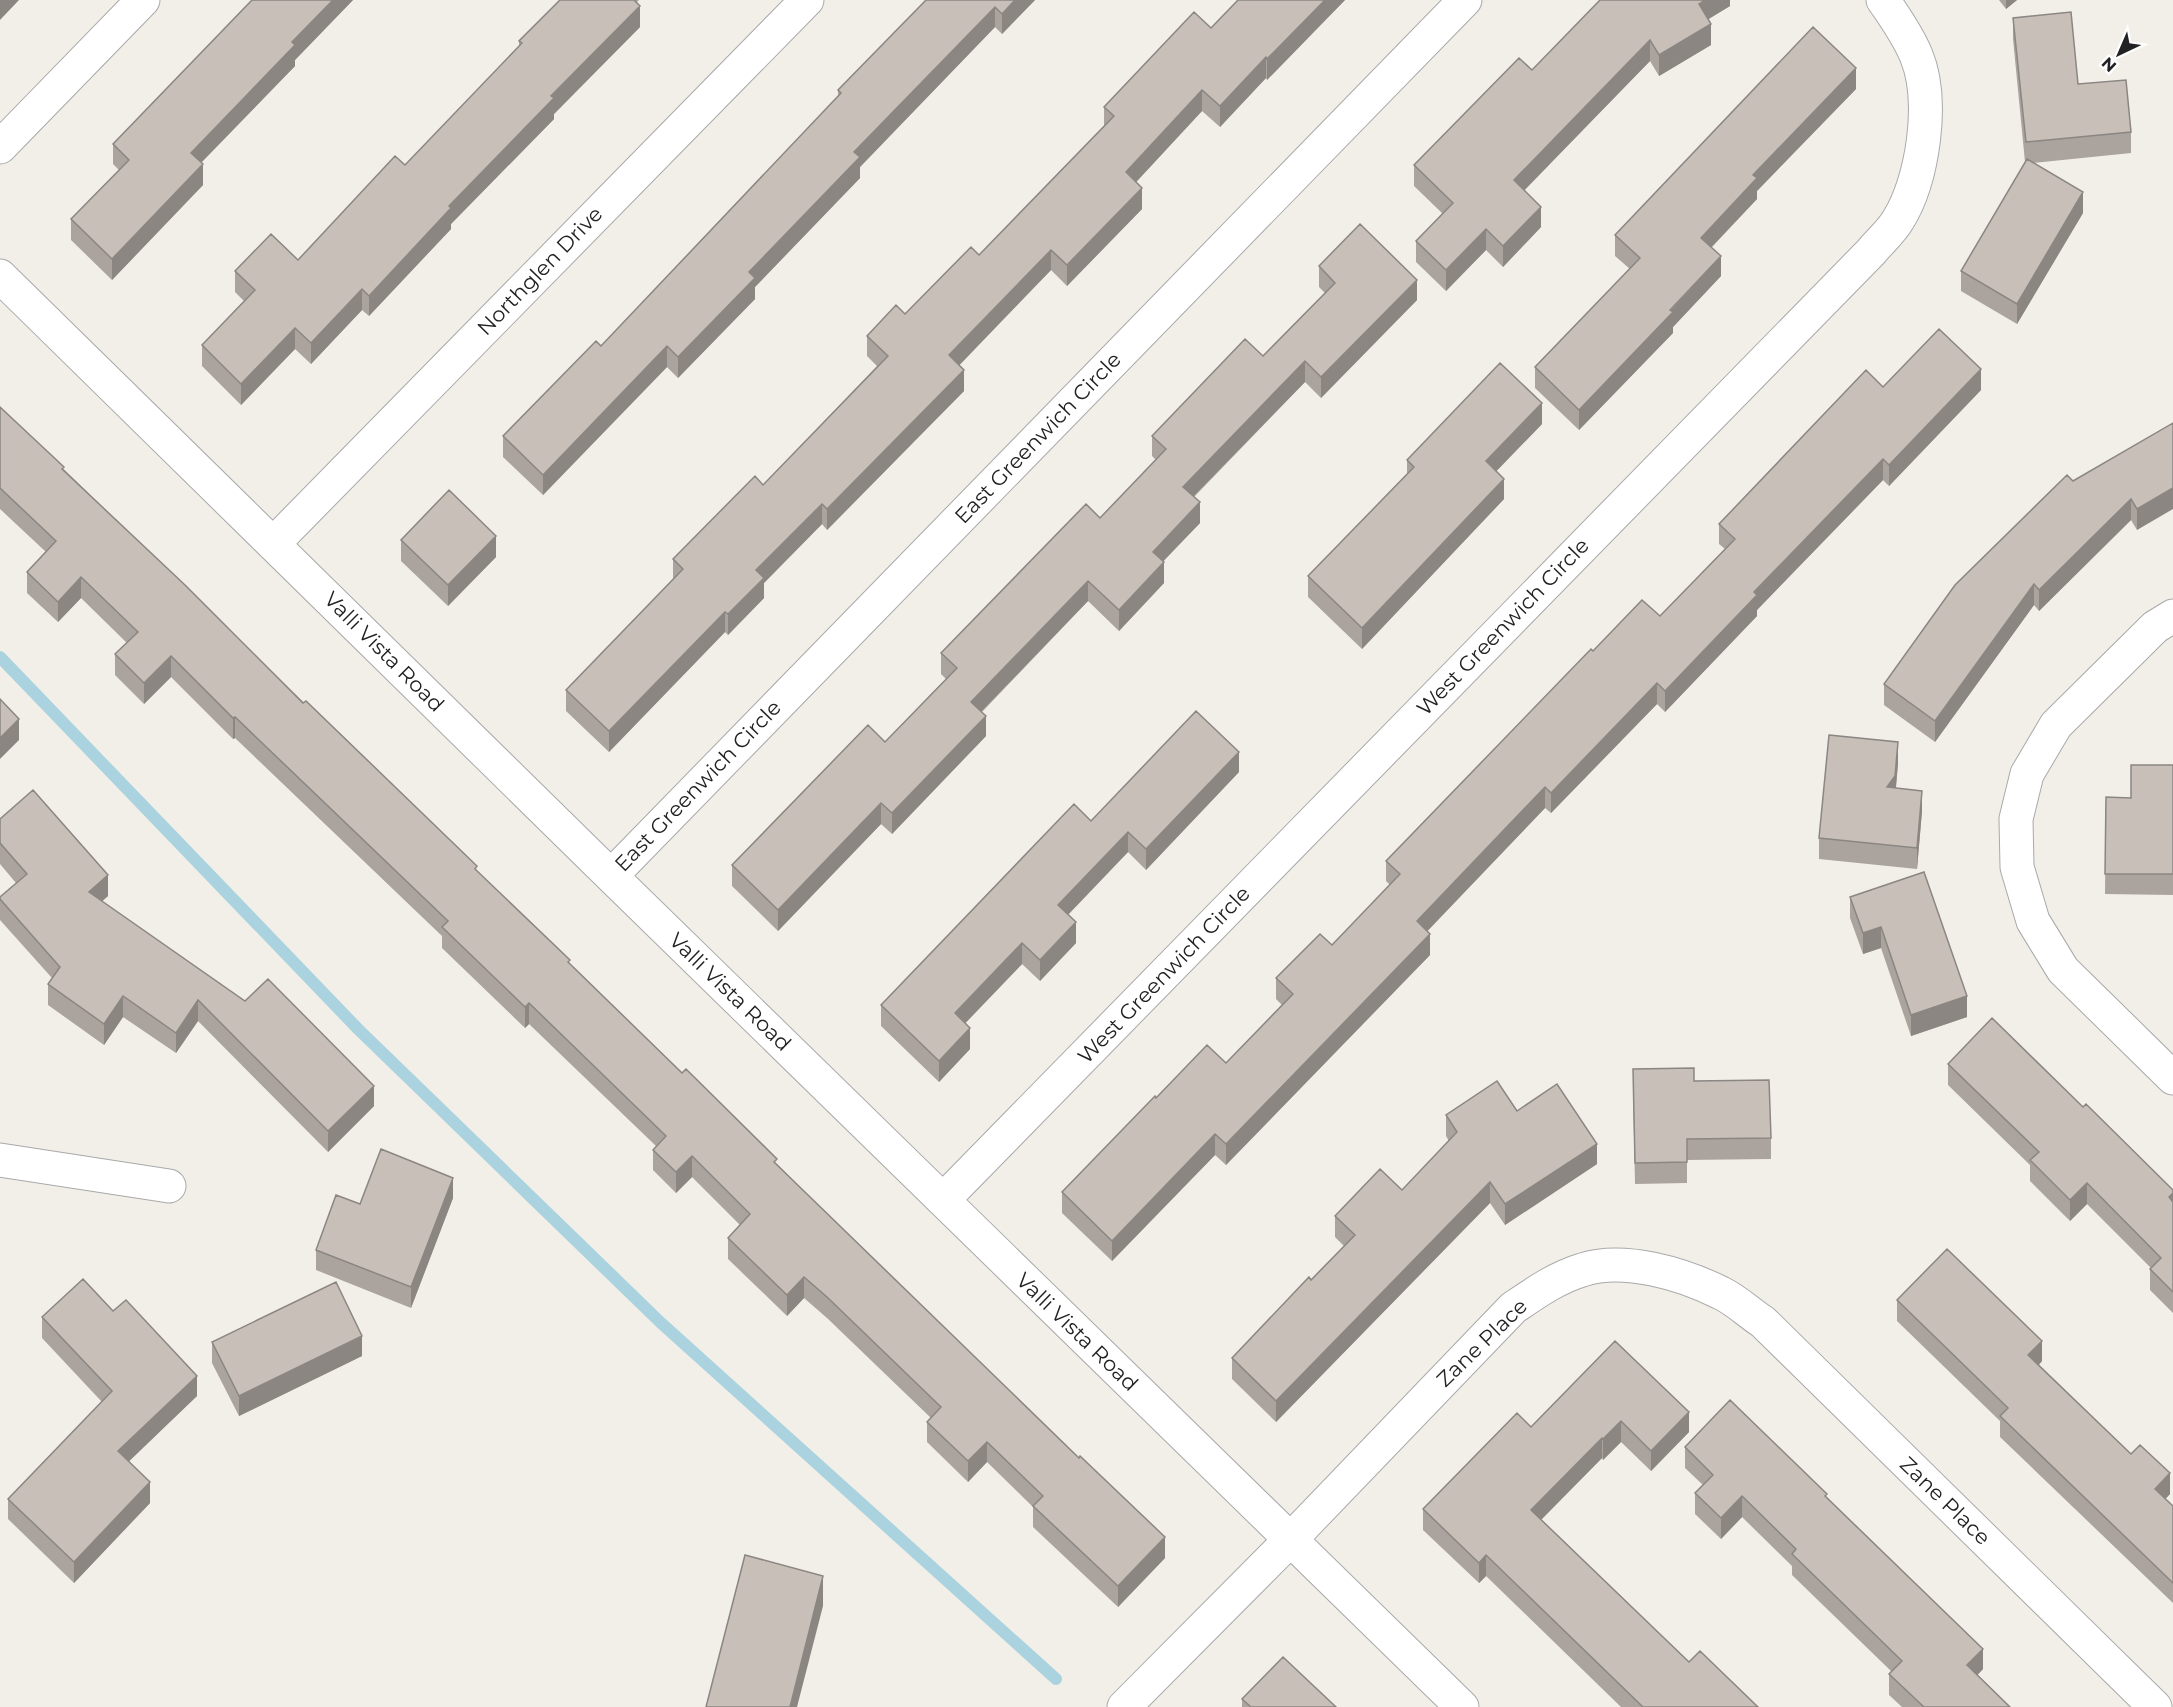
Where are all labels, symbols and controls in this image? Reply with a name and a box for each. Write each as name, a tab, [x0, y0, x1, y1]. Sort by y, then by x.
north arrow	[2089, 24, 2149, 84]
text: N	[2098, 53, 2120, 76]
street label: Northglen Drive	[472, 201, 607, 340]
street label: East Greenwich Circle	[949, 347, 1126, 529]
street label: West Greenwich Circle	[1411, 533, 1594, 721]
street label: Valli Vista Road	[319, 586, 450, 717]
street label: East Greenwich Circle	[609, 695, 786, 877]
street label: West Greenwich Circle	[1072, 881, 1255, 1069]
street label: Valli Vista Road	[664, 927, 796, 1056]
street label: Valli Vista Road	[1011, 1267, 1143, 1396]
street label: Zane Place	[1431, 1293, 1532, 1392]
street label: Zane Place	[1895, 1451, 1996, 1550]

